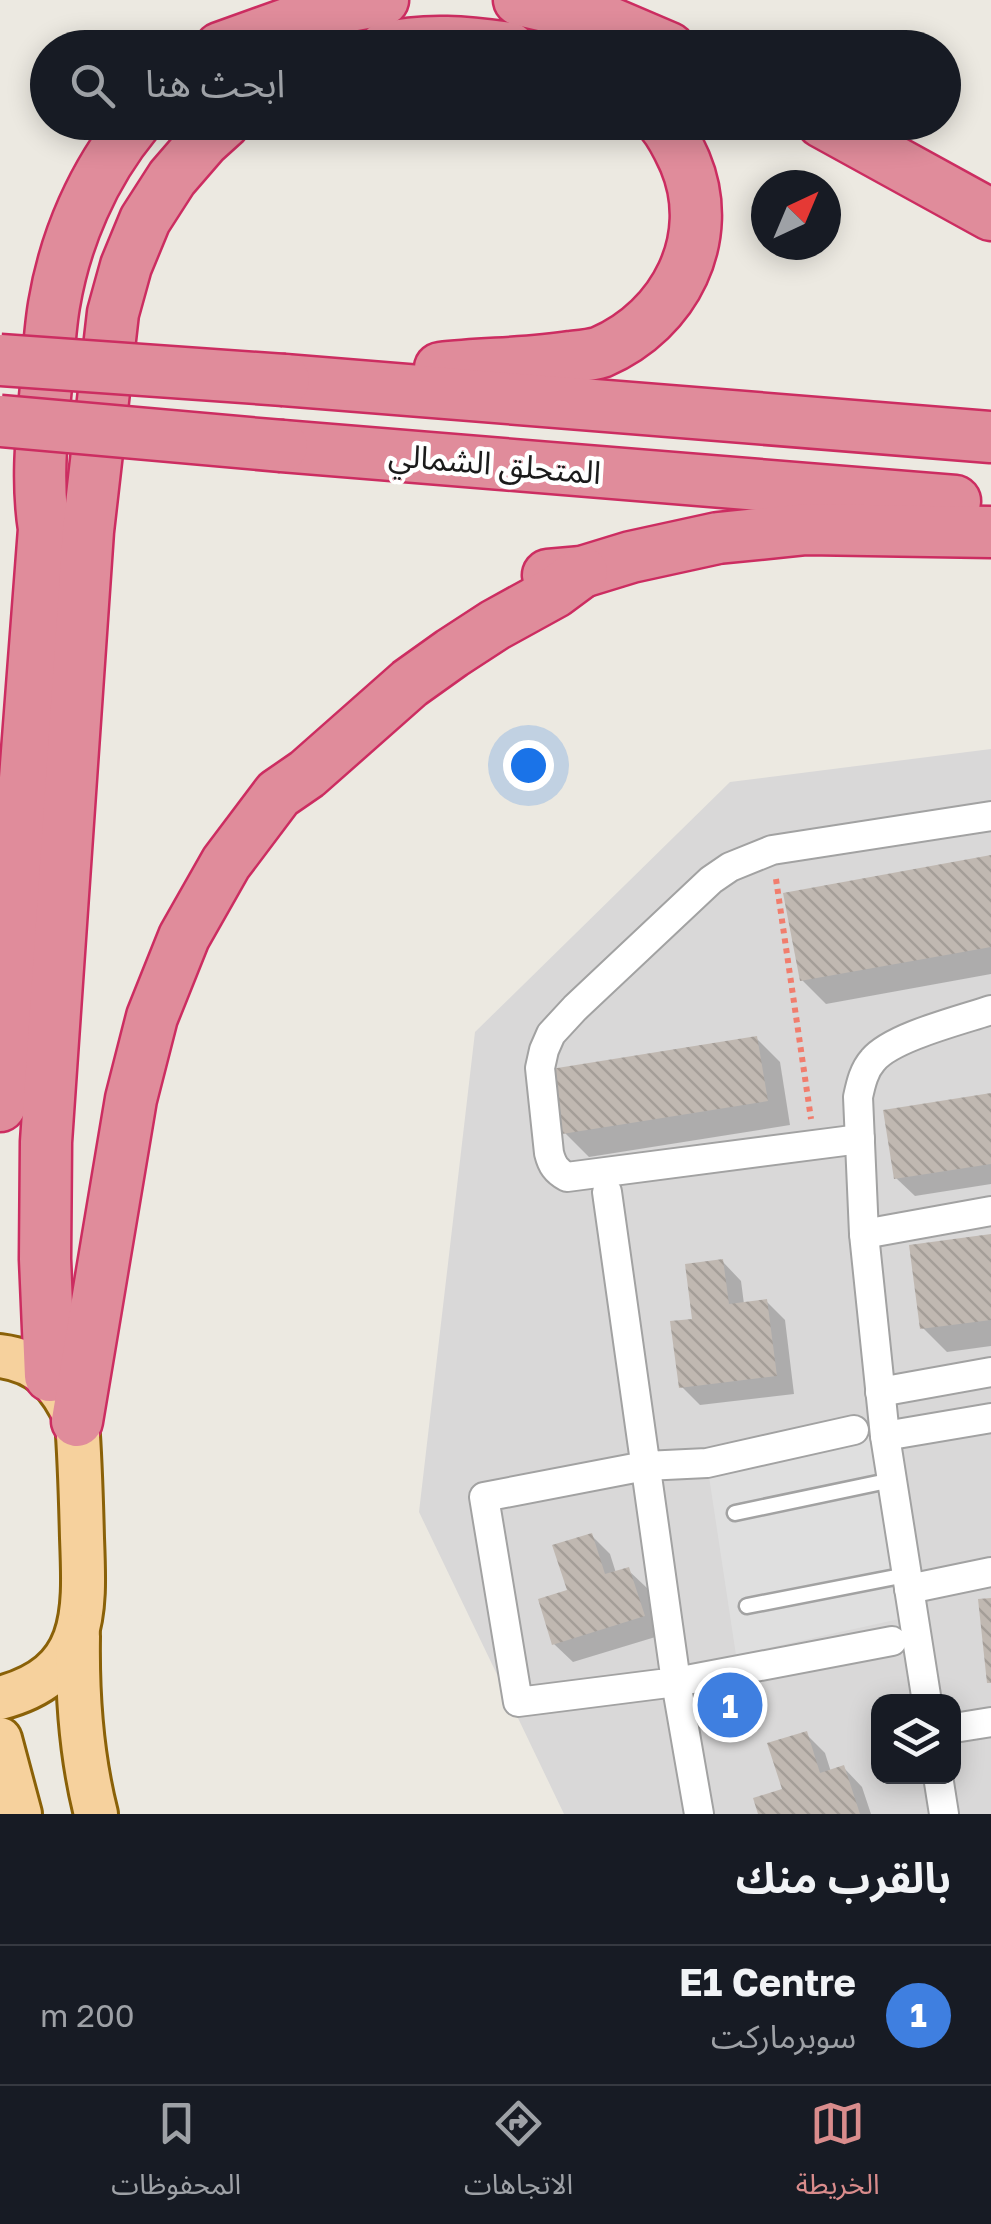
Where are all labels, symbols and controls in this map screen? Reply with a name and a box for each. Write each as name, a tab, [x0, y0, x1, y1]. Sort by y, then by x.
search box	[30, 30, 961, 140]
icon: search	[65, 58, 120, 113]
text: ابحث هنا	[145, 60, 285, 105]
north arrow	[751, 170, 841, 260]
street label: المتحلق الشمالي	[387, 435, 603, 498]
your location	[503, 740, 554, 791]
pin: 1	[698, 1668, 762, 1742]
map controls	[871, 1694, 961, 1784]
button: layers	[871, 1694, 961, 1784]
text: بالقرب منك	[736, 1852, 951, 1902]
text: E1 Centre	[679, 1959, 856, 2004]
text: 200 m	[40, 1996, 135, 2034]
text: 1	[910, 1996, 927, 2034]
text: سوبرماركت	[711, 2017, 856, 2055]
tab: المحفوظات	[111, 2096, 241, 2215]
tab: الاتجاهات	[464, 2096, 573, 2215]
tab: الخريطة	[796, 2096, 880, 2215]

